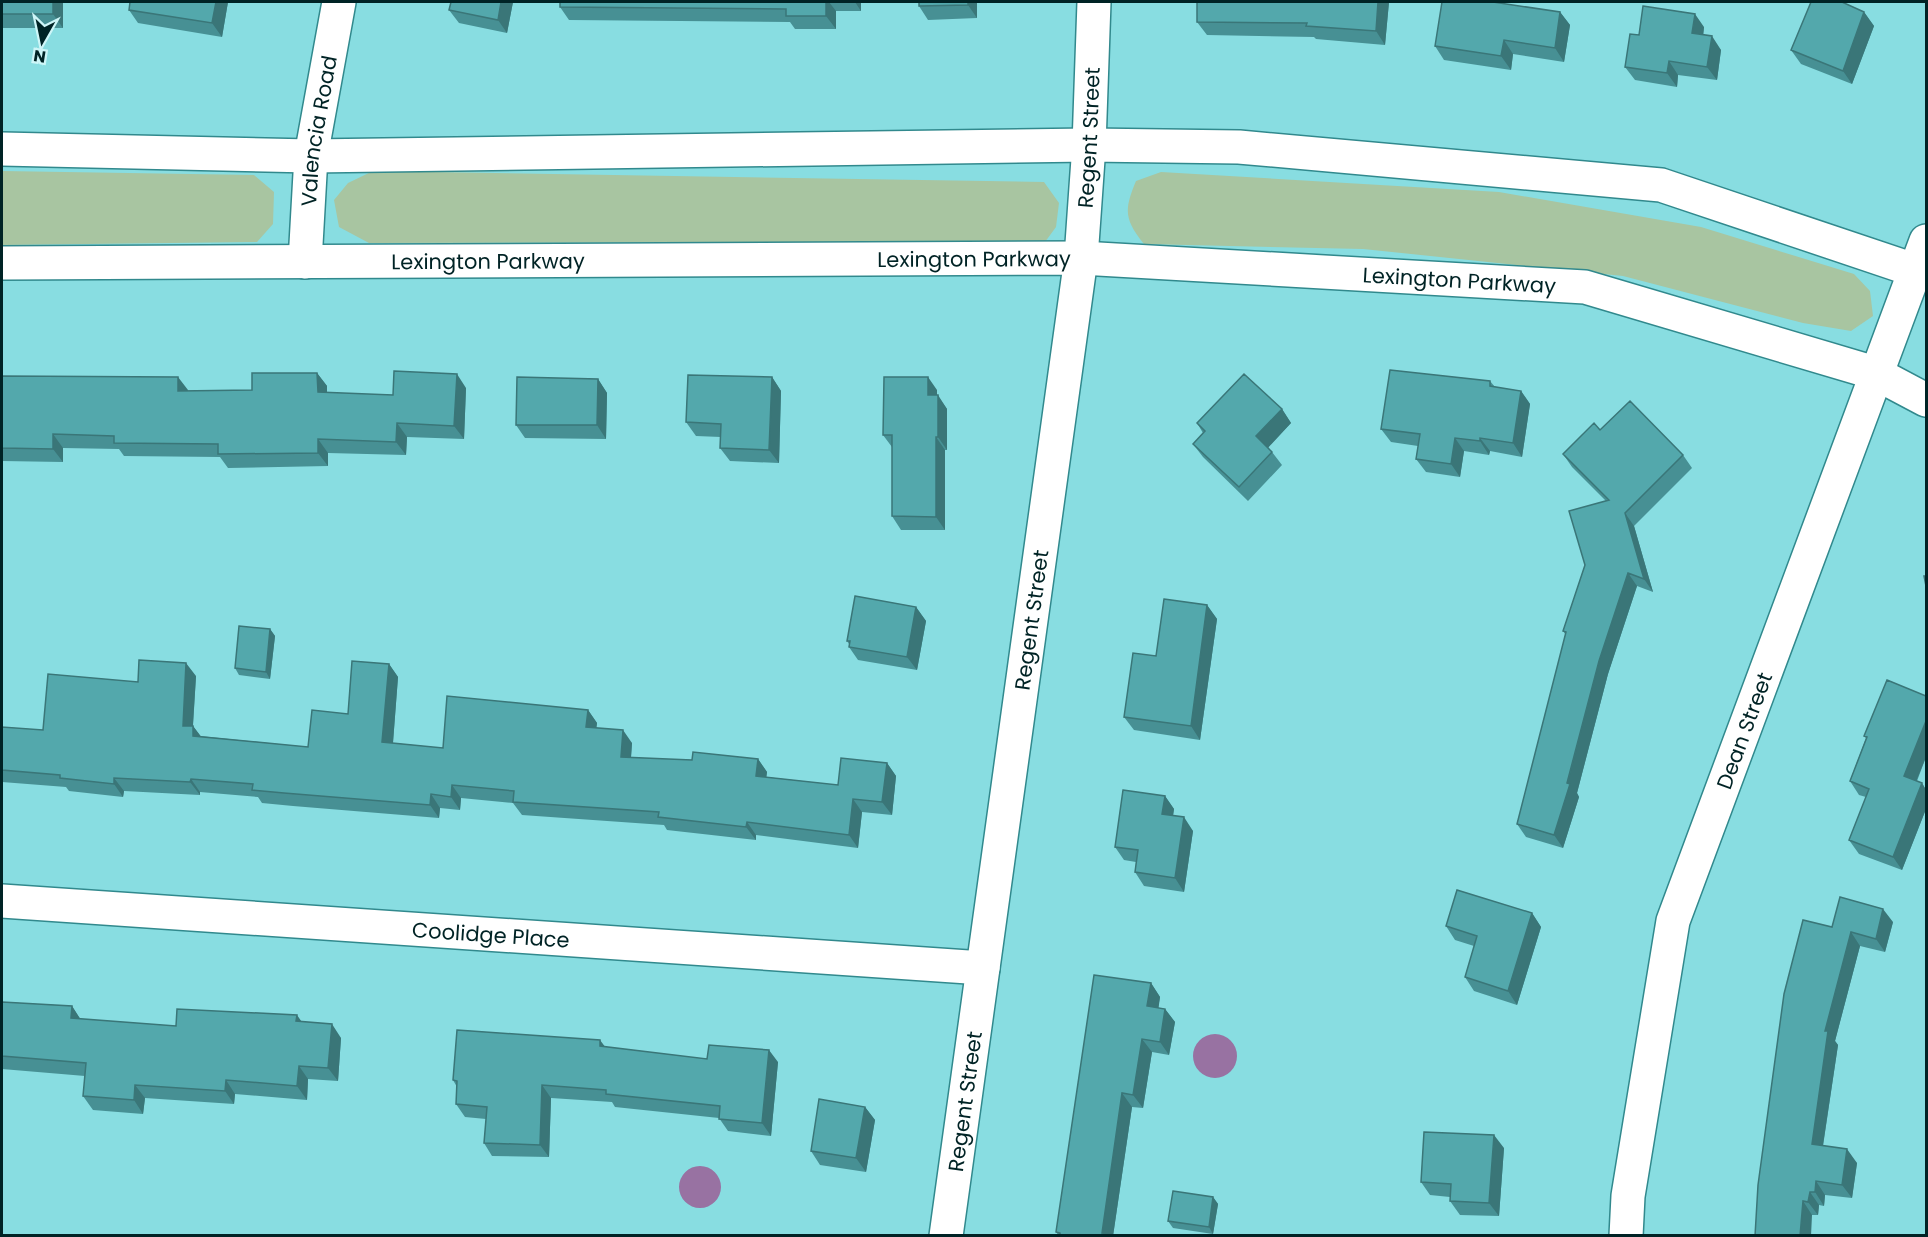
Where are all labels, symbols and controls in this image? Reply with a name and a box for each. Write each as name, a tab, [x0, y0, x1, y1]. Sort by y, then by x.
north arrow	[12, 12, 72, 72]
text: N	[32, 44, 47, 69]
street label: Valencia Road	[294, 53, 344, 207]
street label: Regent Street	[1070, 66, 1106, 209]
street label: Lexington Parkway	[877, 244, 1071, 273]
street label: Lexington Parkway	[391, 246, 585, 276]
street label: Lexington Parkway	[1362, 260, 1557, 300]
street label: Regent Street	[1007, 548, 1055, 692]
street label: Dean Street	[1709, 668, 1779, 793]
street label: Coolidge Place	[411, 915, 571, 954]
street label: Regent Street	[941, 1029, 989, 1173]

